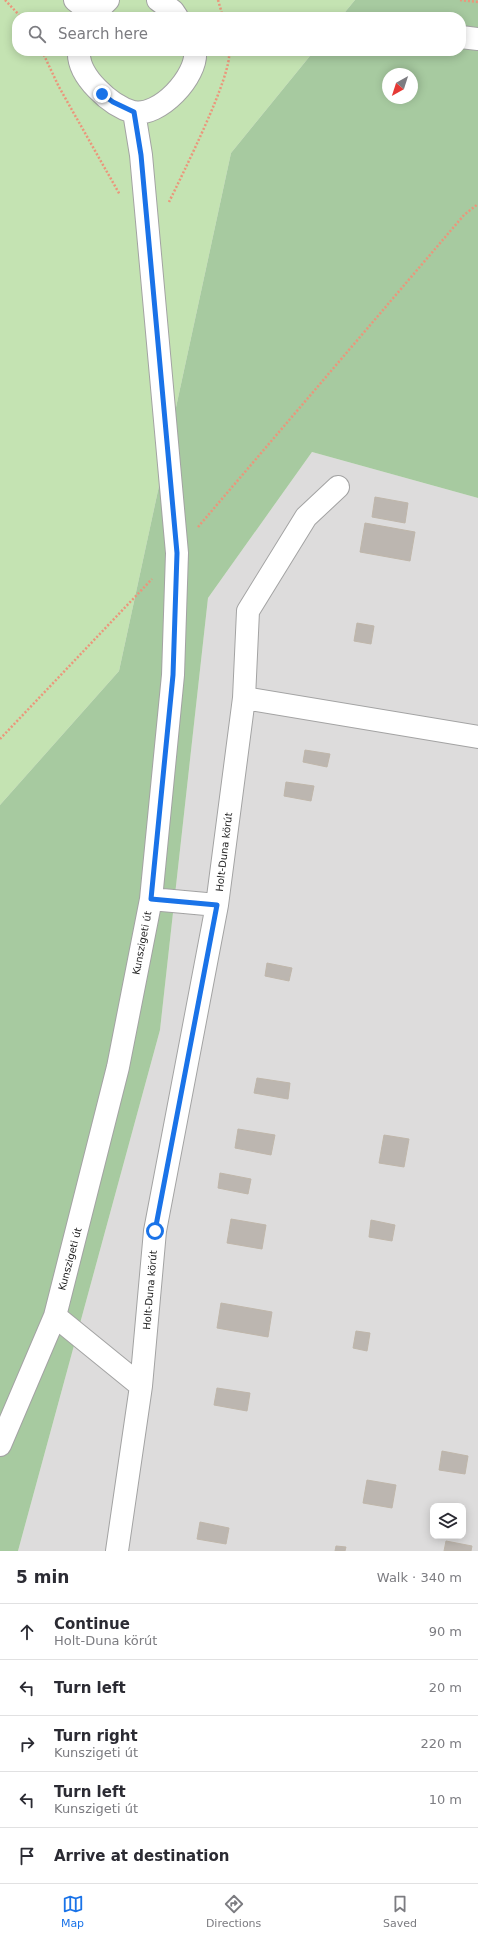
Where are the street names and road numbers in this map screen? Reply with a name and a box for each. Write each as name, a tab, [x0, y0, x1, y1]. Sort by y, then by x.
street label: Holt-Duna körút	[214, 812, 234, 892]
street label: Kunszigeti út	[130, 910, 154, 976]
street label: Kunszigeti út	[56, 1226, 84, 1292]
street label: Holt-Duna körút	[141, 1250, 159, 1330]

